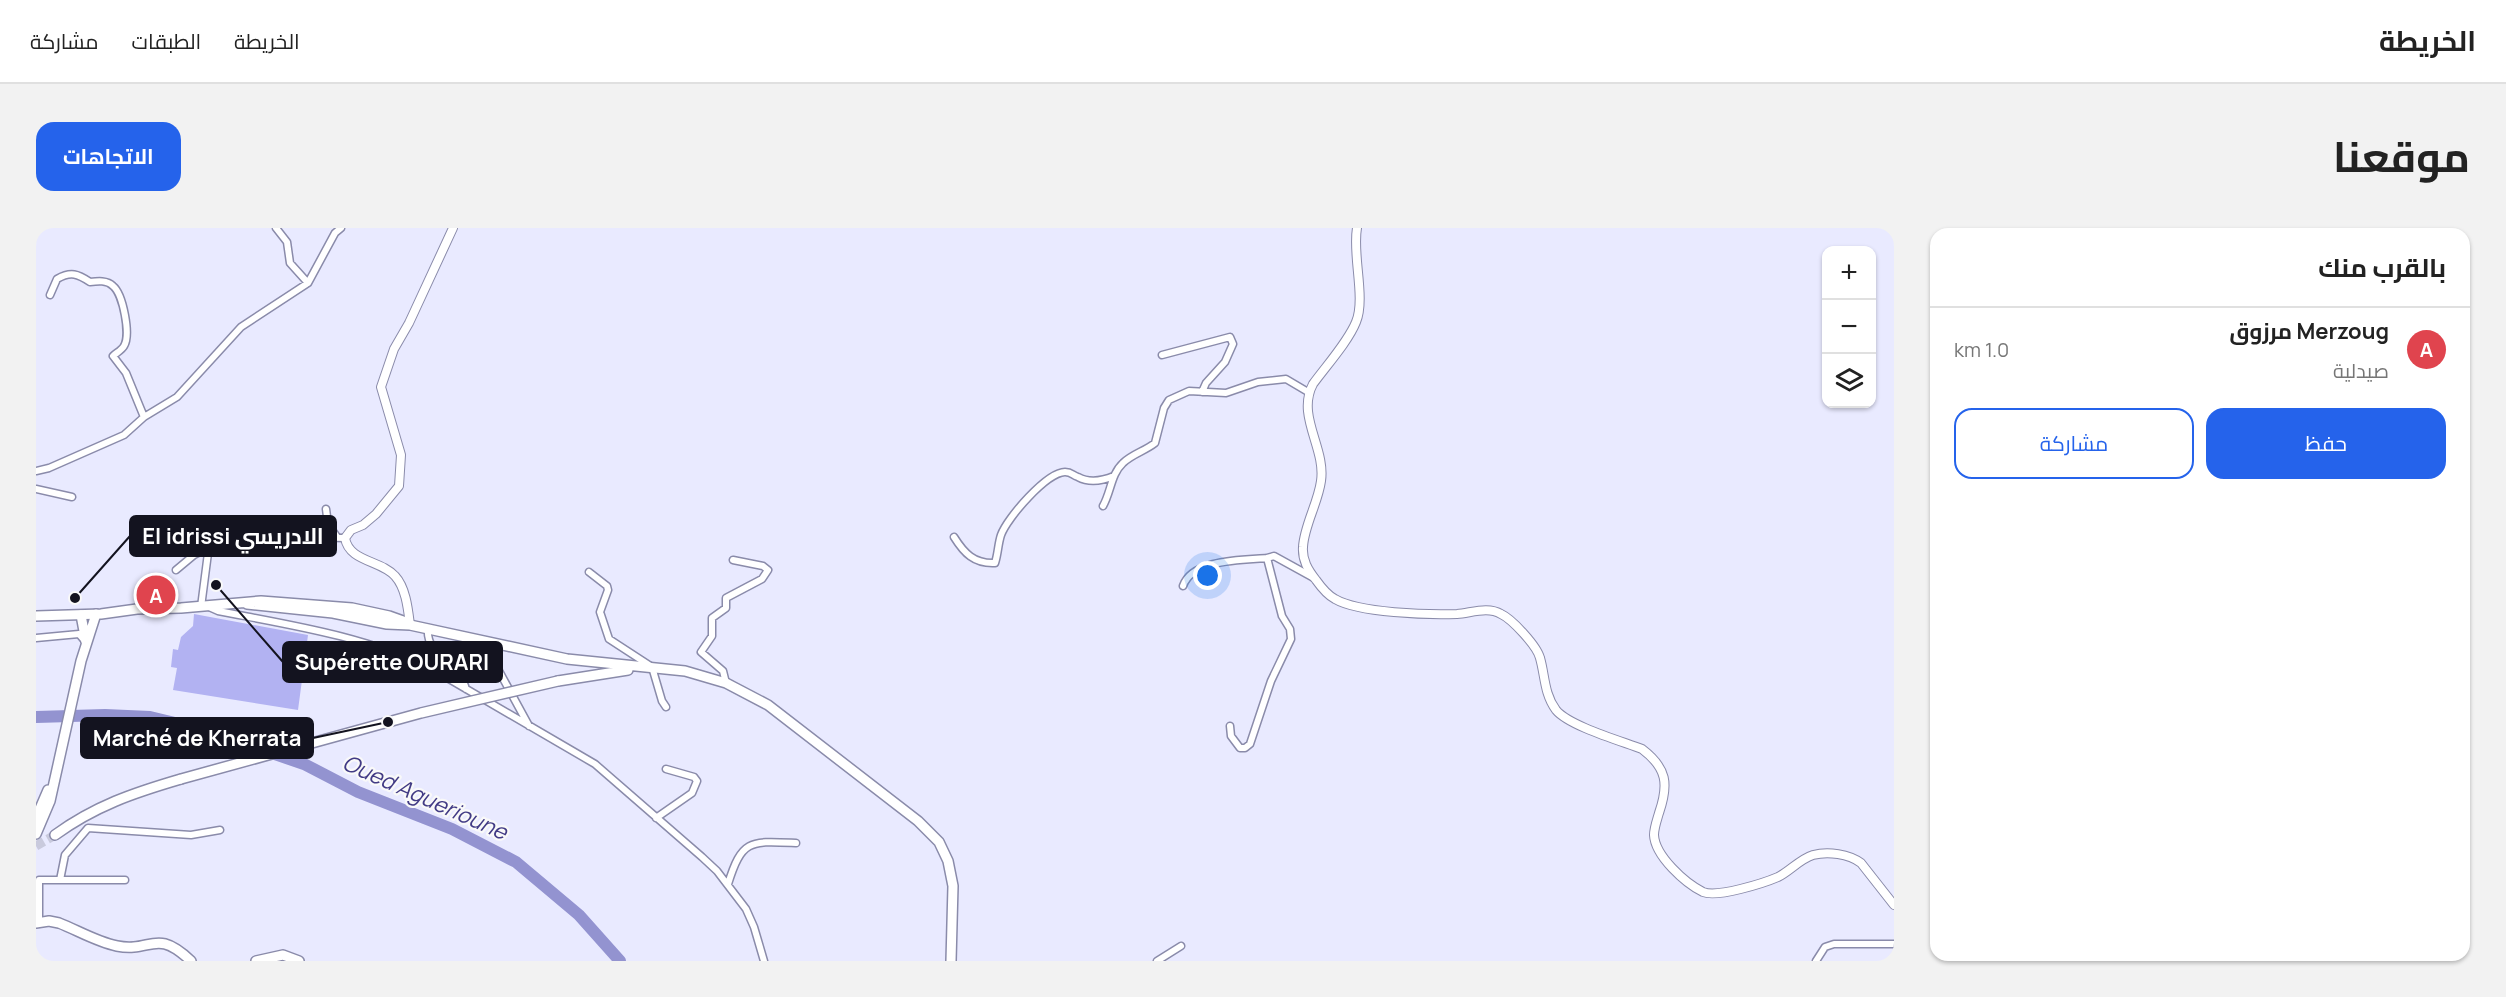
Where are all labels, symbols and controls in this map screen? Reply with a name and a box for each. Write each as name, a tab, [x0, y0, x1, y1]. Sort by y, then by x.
text: الخريطة	[2379, 21, 2476, 59]
text: مشاركة	[30, 27, 99, 55]
text: الطبقات	[132, 27, 201, 55]
text: الخريطة	[234, 27, 300, 55]
button: الاتجاهات	[36, 122, 181, 191]
text: موقعنا	[2333, 127, 2470, 185]
map controls	[1822, 246, 1876, 408]
button: +	[1822, 246, 1876, 300]
text: بالقرب منك	[2318, 249, 2446, 285]
button: −	[1822, 300, 1876, 354]
text: Merzoug مرزوق	[2230, 316, 2389, 346]
text: 1.0 km	[1954, 336, 2009, 363]
text: A	[2420, 336, 2433, 363]
button: layers	[1822, 354, 1876, 408]
text: صيدلية	[2333, 357, 2389, 384]
button: مشاركة	[1954, 408, 2194, 479]
button: حفظ	[2206, 408, 2446, 479]
callout: El idrissi الادريسي	[130, 516, 336, 556]
text: El idrissi الادريسي	[142, 521, 324, 554]
your location	[1193, 561, 1222, 590]
pin: A	[136, 572, 176, 617]
callout: Supérette OURARI	[283, 642, 502, 682]
text: Supérette OURARI	[295, 647, 489, 677]
callout: Marché de Kherrata	[81, 718, 313, 758]
text: Marché de Kherrata	[93, 723, 301, 753]
water label: Oued Aguerioune	[338, 747, 513, 847]

